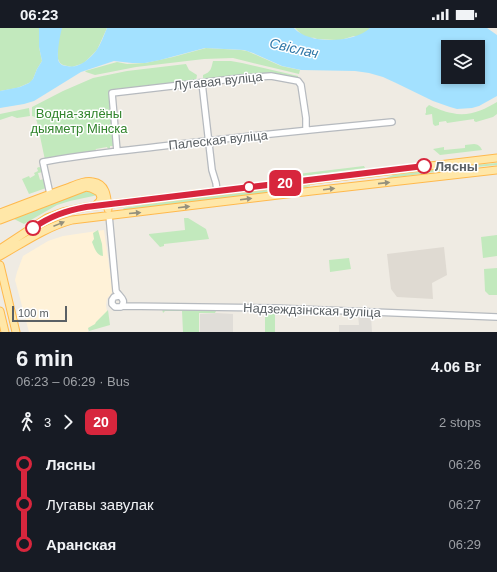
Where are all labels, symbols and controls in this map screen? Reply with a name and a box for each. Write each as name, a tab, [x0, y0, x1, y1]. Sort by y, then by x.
text: 06:23	[20, 6, 58, 23]
water label: Свіслач	[268, 35, 320, 61]
map controls	[441, 40, 485, 84]
button: layers	[441, 40, 485, 84]
street label: Лугавая вуліца	[173, 69, 264, 93]
park label: Водна-зялёны дыяметр Мінска	[30, 106, 128, 136]
street label: Палеская вуліца	[168, 127, 269, 153]
marker: Лясны	[416, 158, 432, 174]
place label: Лясны	[435, 159, 478, 174]
line badge: 20	[267, 170, 303, 196]
text: 20	[277, 175, 293, 191]
one-way arrow	[378, 180, 390, 187]
unlabelled marker	[243, 181, 255, 193]
one-way arrow	[323, 186, 335, 192]
one-way arrow	[240, 196, 252, 202]
one-way arrow	[178, 204, 190, 210]
one-way arrow	[129, 209, 141, 216]
unlabelled marker	[25, 220, 41, 236]
one-way arrow	[53, 221, 65, 228]
street label: Надзеждзінская вуліца	[243, 300, 382, 320]
scale bar	[12, 304, 67, 323]
text: 100 m	[18, 307, 49, 319]
text: 6 min	[16, 346, 73, 371]
text: 4.06 Br	[431, 358, 481, 375]
text: 06:23 – 06:29 · Bus	[16, 374, 129, 389]
icon: walk	[16, 411, 38, 433]
icon: forward	[57, 411, 79, 433]
text: 20	[93, 414, 109, 430]
text: 3	[44, 415, 51, 430]
text: 2 stops	[439, 415, 481, 430]
text: Лясны	[46, 456, 96, 473]
text: 06:26	[448, 457, 481, 472]
text: Лугавы завулак	[46, 496, 154, 513]
text: 06:27	[448, 497, 481, 512]
text: Аранская	[46, 536, 116, 553]
text: 06:29	[448, 537, 481, 552]

